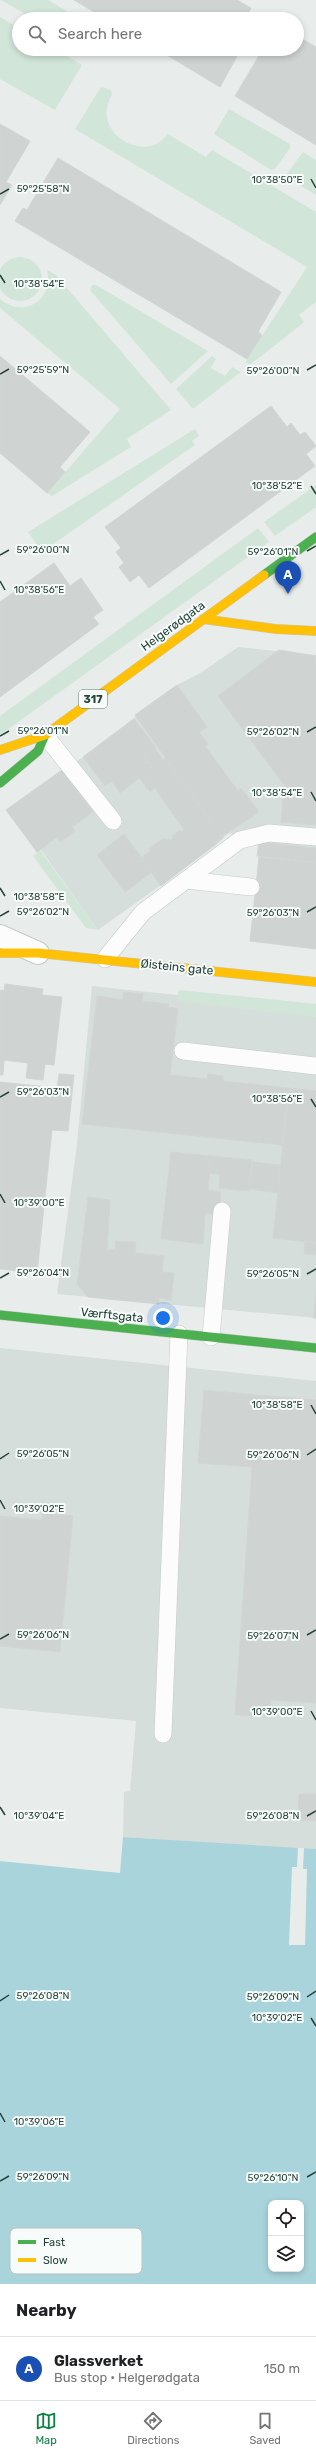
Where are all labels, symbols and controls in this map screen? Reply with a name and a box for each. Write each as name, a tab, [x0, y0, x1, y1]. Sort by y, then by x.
search box	[12, 12, 304, 56]
icon: search	[26, 23, 48, 45]
text: Search here	[58, 25, 142, 43]
text: 10°38'50"E	[251, 174, 303, 186]
text: 59°25'58"N	[17, 183, 69, 195]
text: 10°38'54"E	[14, 278, 64, 290]
text: 59°25'59"N	[17, 364, 69, 376]
text: 59°26'00"N	[247, 365, 299, 377]
text: 10°38'52"E	[252, 480, 302, 492]
text: 59°26'00"N	[17, 544, 69, 556]
text: 59°26'01"N	[248, 546, 298, 558]
pin: A	[275, 561, 301, 594]
text: 10°38'56"E	[14, 584, 64, 596]
street label: Helgerødgata	[138, 598, 208, 654]
road number: 317	[79, 690, 107, 708]
text: 59°26'01"N	[18, 725, 68, 737]
text: 59°26'02"N	[247, 726, 299, 738]
text: 10°38'54"E	[252, 787, 302, 799]
text: 10°38'58"E	[13, 891, 65, 903]
text: 59°26'02"N	[17, 906, 69, 918]
text: 59°26'03"N	[247, 907, 299, 919]
street label: Øisteins gate	[140, 956, 214, 978]
text: 59°26'03"N	[17, 1086, 69, 1098]
text: 10°38'56"E	[252, 1093, 302, 1105]
text: 10°39'00"E	[13, 1197, 65, 1209]
text: 59°26'04"N	[17, 1267, 69, 1279]
text: 59°26'05"N	[247, 1268, 299, 1280]
street label: Værftsgata	[80, 1305, 144, 1325]
your location	[153, 1308, 173, 1328]
text: 10°38'58"E	[251, 1399, 303, 1411]
text: 59°26'05"N	[17, 1448, 69, 1460]
text: 59°26'06"N	[247, 1449, 299, 1461]
text: 10°39'02"E	[14, 1503, 64, 1515]
text: 59°26'06"N	[17, 1629, 69, 1641]
text: 59°26'07"N	[247, 1630, 299, 1642]
text: 10°39'00"E	[251, 1706, 303, 1718]
text: 10°39'04"E	[14, 1810, 64, 1822]
text: 59°26'08"N	[247, 1810, 299, 1822]
text: 59°26'08"N	[17, 1990, 69, 2002]
text: 59°26'09"N	[247, 1991, 299, 2003]
text: 10°39'02"E	[252, 2012, 302, 2024]
text: 10°39'06"E	[14, 2116, 64, 2128]
text: 59°26'09"N	[17, 2171, 69, 2183]
text: 59°26'10"N	[248, 2172, 298, 2184]
map controls	[268, 2200, 304, 2272]
button: locate	[268, 2200, 304, 2236]
legend	[10, 2228, 142, 2274]
text: Fast	[43, 2236, 66, 2249]
button: layers	[268, 2236, 304, 2272]
text: Slow	[43, 2254, 68, 2267]
text: Nearby	[16, 2300, 77, 2320]
text: Glassverket	[54, 2352, 143, 2370]
text: A	[24, 2361, 34, 2376]
text: 150 m	[264, 2361, 300, 2376]
text: Bus stop · Helgerødgata	[54, 2370, 200, 2385]
tab: Map	[35, 2410, 57, 2447]
tab: Directions	[127, 2410, 179, 2447]
tab: Saved	[250, 2410, 281, 2447]

